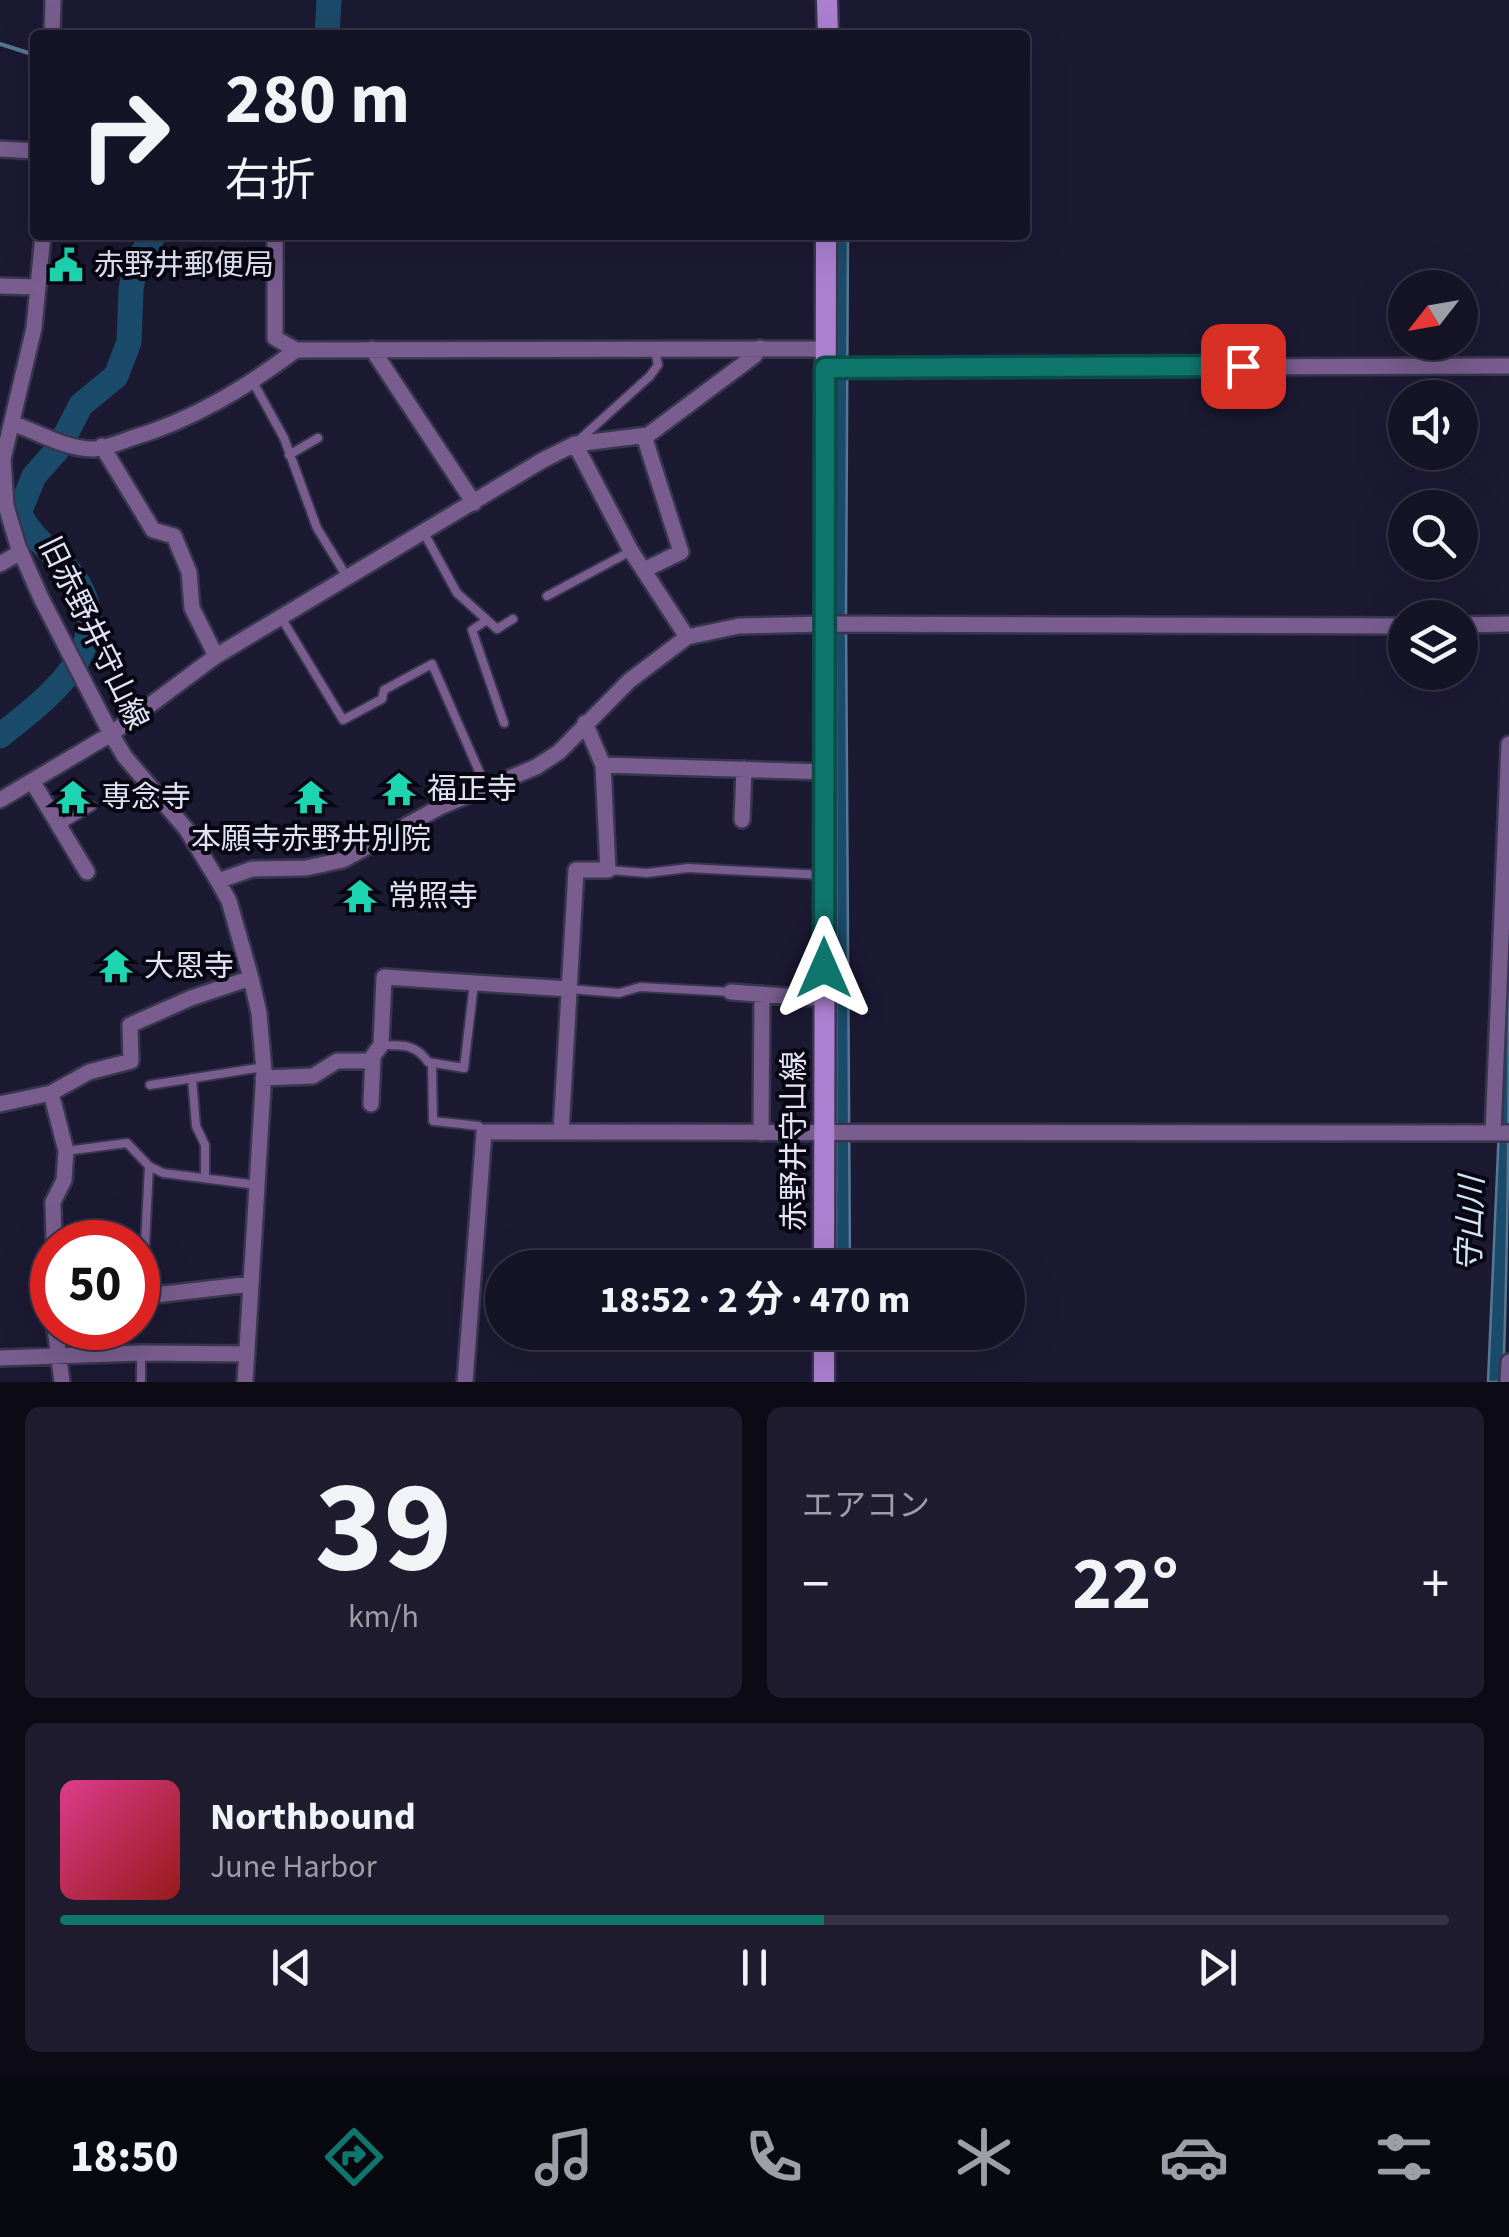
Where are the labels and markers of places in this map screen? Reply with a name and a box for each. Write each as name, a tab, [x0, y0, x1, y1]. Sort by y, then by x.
place label: 赤野井郵便局	[94, 244, 274, 287]
public building icon: 赤野井郵便局	[47, 246, 85, 284]
pin	[1201, 324, 1286, 409]
place label: 福正寺	[427, 768, 517, 811]
temple icon: 福正寺	[380, 770, 418, 808]
place label: 専念寺	[101, 776, 191, 819]
temple icon: 専念寺	[54, 778, 92, 816]
temple icon: 本願寺赤野井別院	[292, 778, 330, 816]
place label: 本願寺赤野井別院	[191, 818, 431, 861]
place label: 常照寺	[388, 875, 478, 918]
temple icon: 常照寺	[341, 877, 379, 915]
place label: 大恩寺	[144, 945, 234, 988]
temple icon: 大恩寺	[97, 947, 135, 985]

